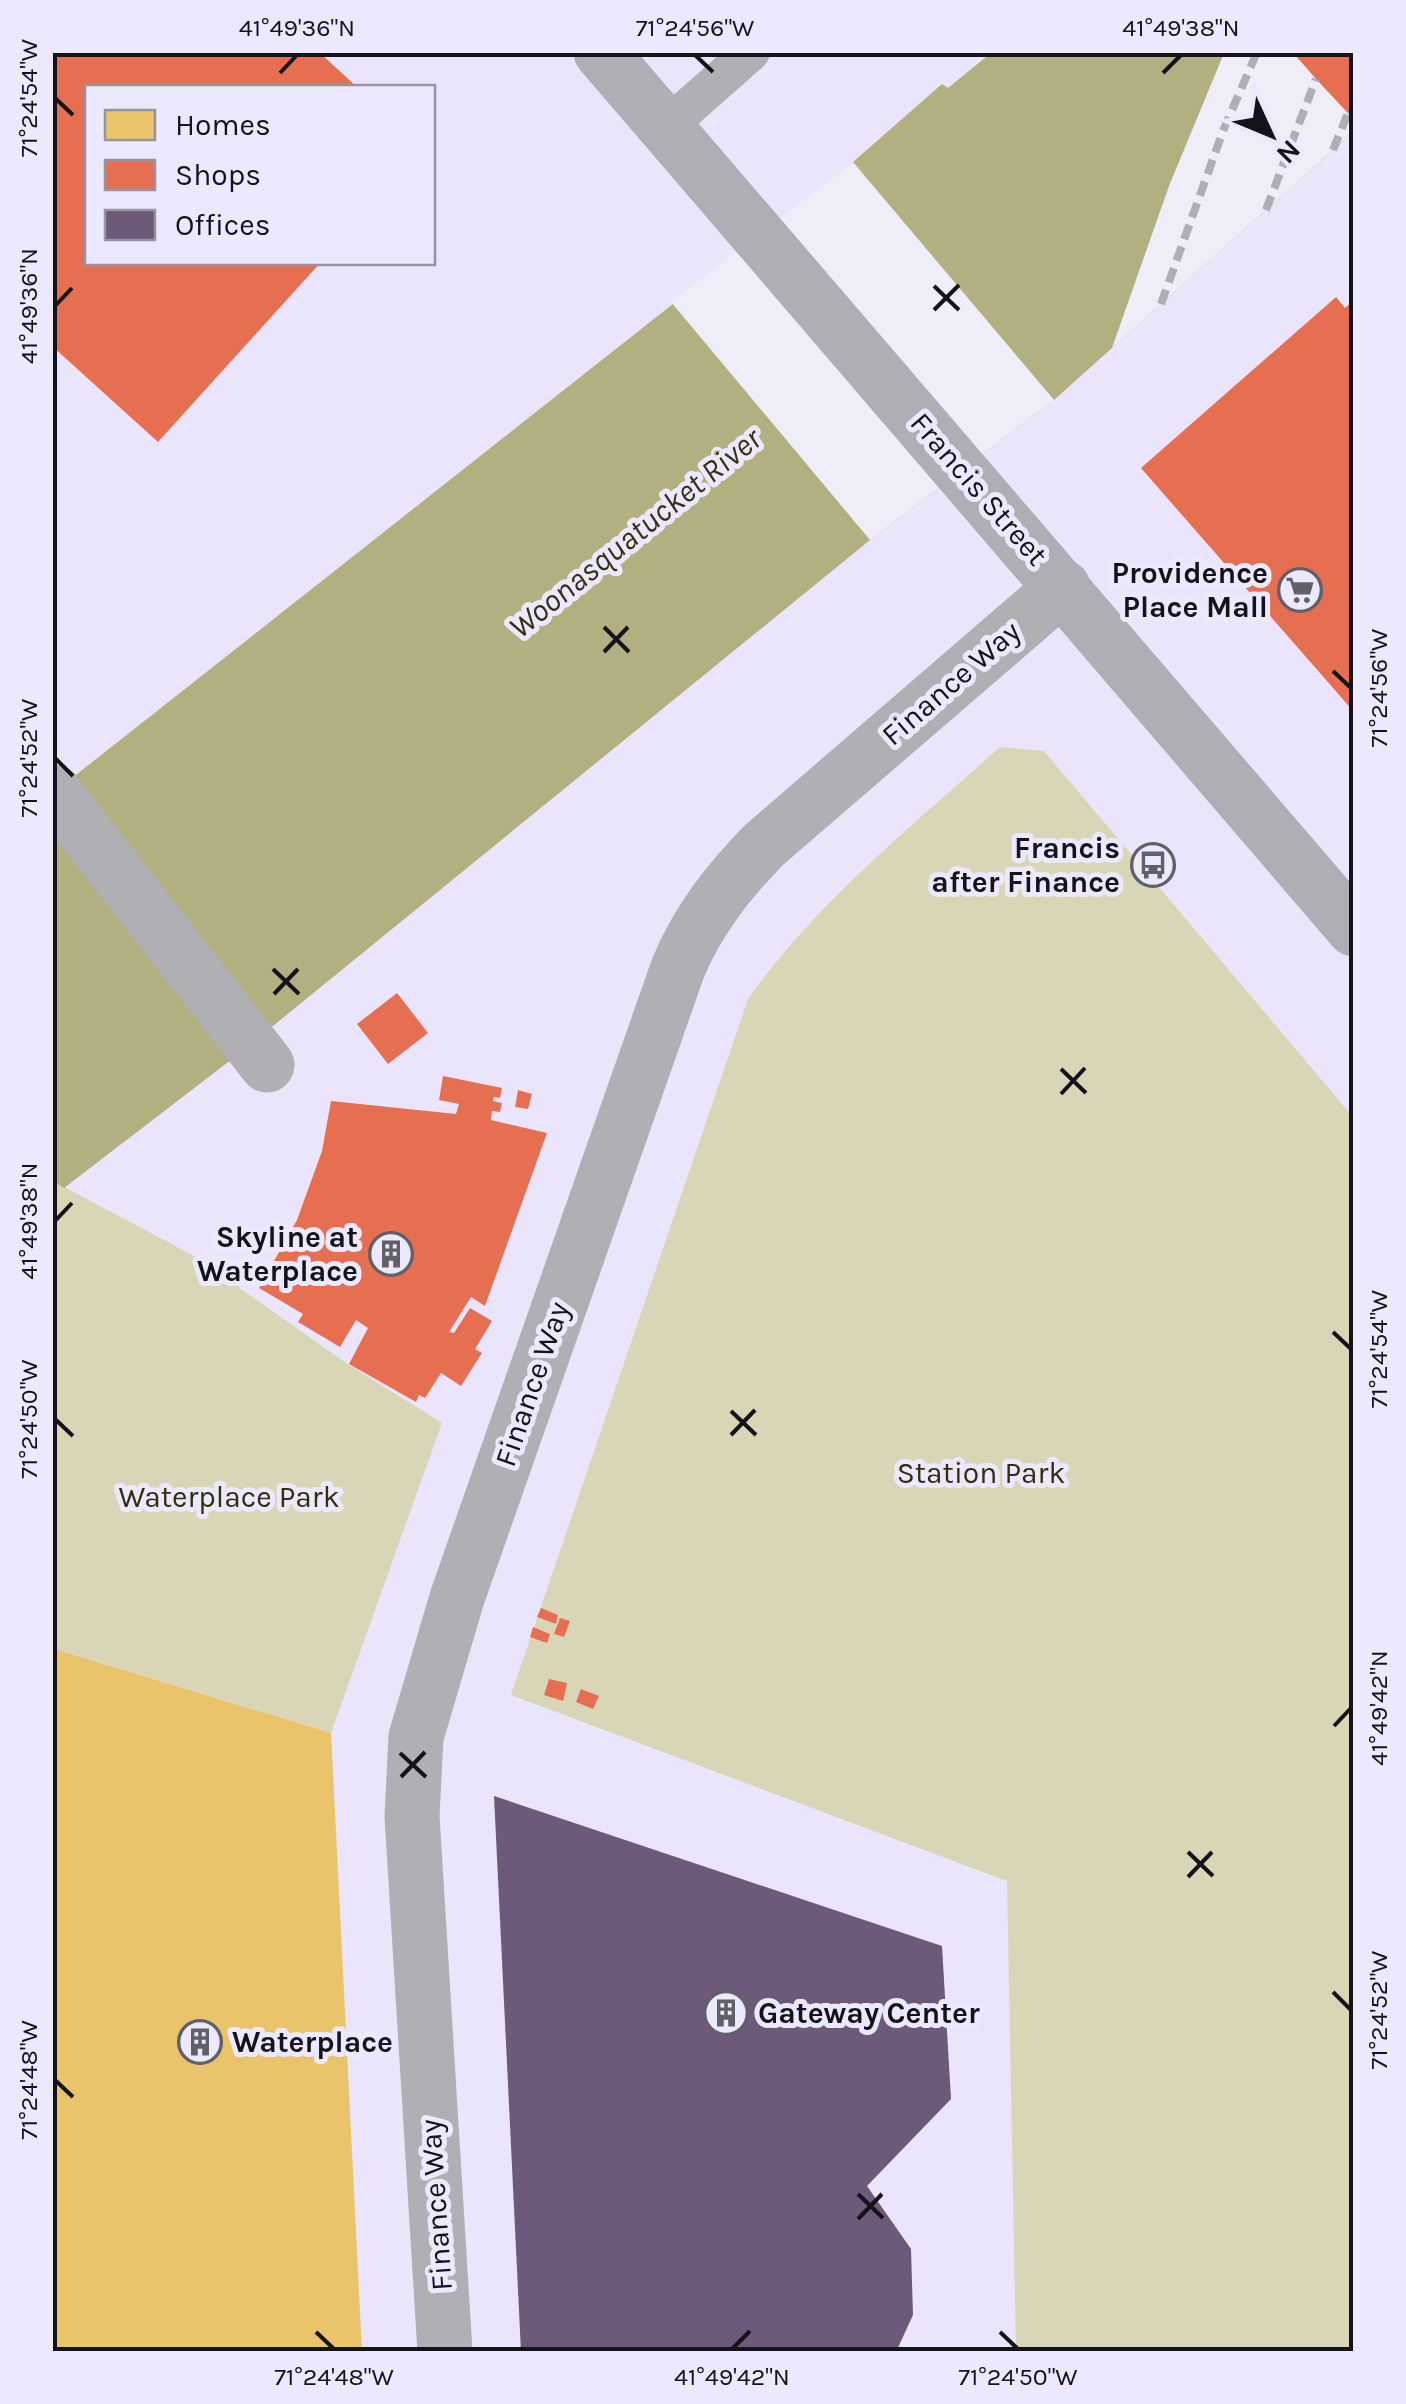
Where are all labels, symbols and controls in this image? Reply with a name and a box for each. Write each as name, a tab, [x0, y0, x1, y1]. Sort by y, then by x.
text: 41°49'36"N	[239, 13, 355, 42]
text: 71°24'56"W	[636, 13, 754, 42]
text: 41°49'38"N	[1122, 13, 1240, 42]
text: 71°24'54"W	[14, 39, 43, 157]
legend	[85, 85, 435, 265]
north arrow	[1221, 85, 1321, 185]
text: Homes	[175, 107, 271, 143]
text: N	[1270, 133, 1307, 171]
text: Shops	[175, 157, 261, 193]
text: Offices	[175, 207, 271, 243]
text: 41°49'36"N	[14, 248, 43, 364]
street label: Francis Street	[903, 405, 1055, 573]
water label: Woonasquatucket River	[501, 419, 769, 646]
place label: Providence Place Mall	[1112, 555, 1268, 625]
supermarket icon: Providence Place Mall	[1277, 567, 1323, 613]
street label: Finance Way	[874, 613, 1028, 753]
text: 71°24'56"W	[1364, 629, 1393, 747]
text: 71°24'52"W	[14, 699, 43, 817]
place label: Francis after Finance	[931, 830, 1120, 900]
bus stop icon: Francis after Finance	[1130, 842, 1176, 888]
text: 41°49'38"N	[14, 1162, 43, 1280]
place label: Skyline at Waterplace	[197, 1219, 358, 1289]
building icon: Skyline at Waterplace	[368, 1231, 414, 1277]
text: 71°24'54"W	[1364, 1290, 1393, 1408]
street label: Finance Way	[487, 1297, 577, 1471]
text: 71°24'50"W	[14, 1359, 43, 1479]
park label: Station Park	[897, 1455, 1065, 1491]
park label: Waterplace Park	[118, 1479, 340, 1515]
text: 41°49'42"N	[1364, 1650, 1393, 1766]
text: 71°24'52"W	[1364, 1951, 1393, 2069]
building icon: Gateway Center	[703, 1990, 749, 2036]
place label: Gateway Center	[758, 1995, 980, 2031]
building icon: Waterplace	[177, 2019, 223, 2065]
text: 71°24'48"W	[14, 2020, 43, 2140]
place label: Waterplace	[232, 2024, 393, 2060]
street label: Finance Way	[412, 2118, 460, 2292]
text: 71°24'48"W	[274, 2362, 394, 2391]
text: 41°49'42"N	[674, 2362, 790, 2391]
text: 71°24'50"W	[958, 2362, 1078, 2391]

